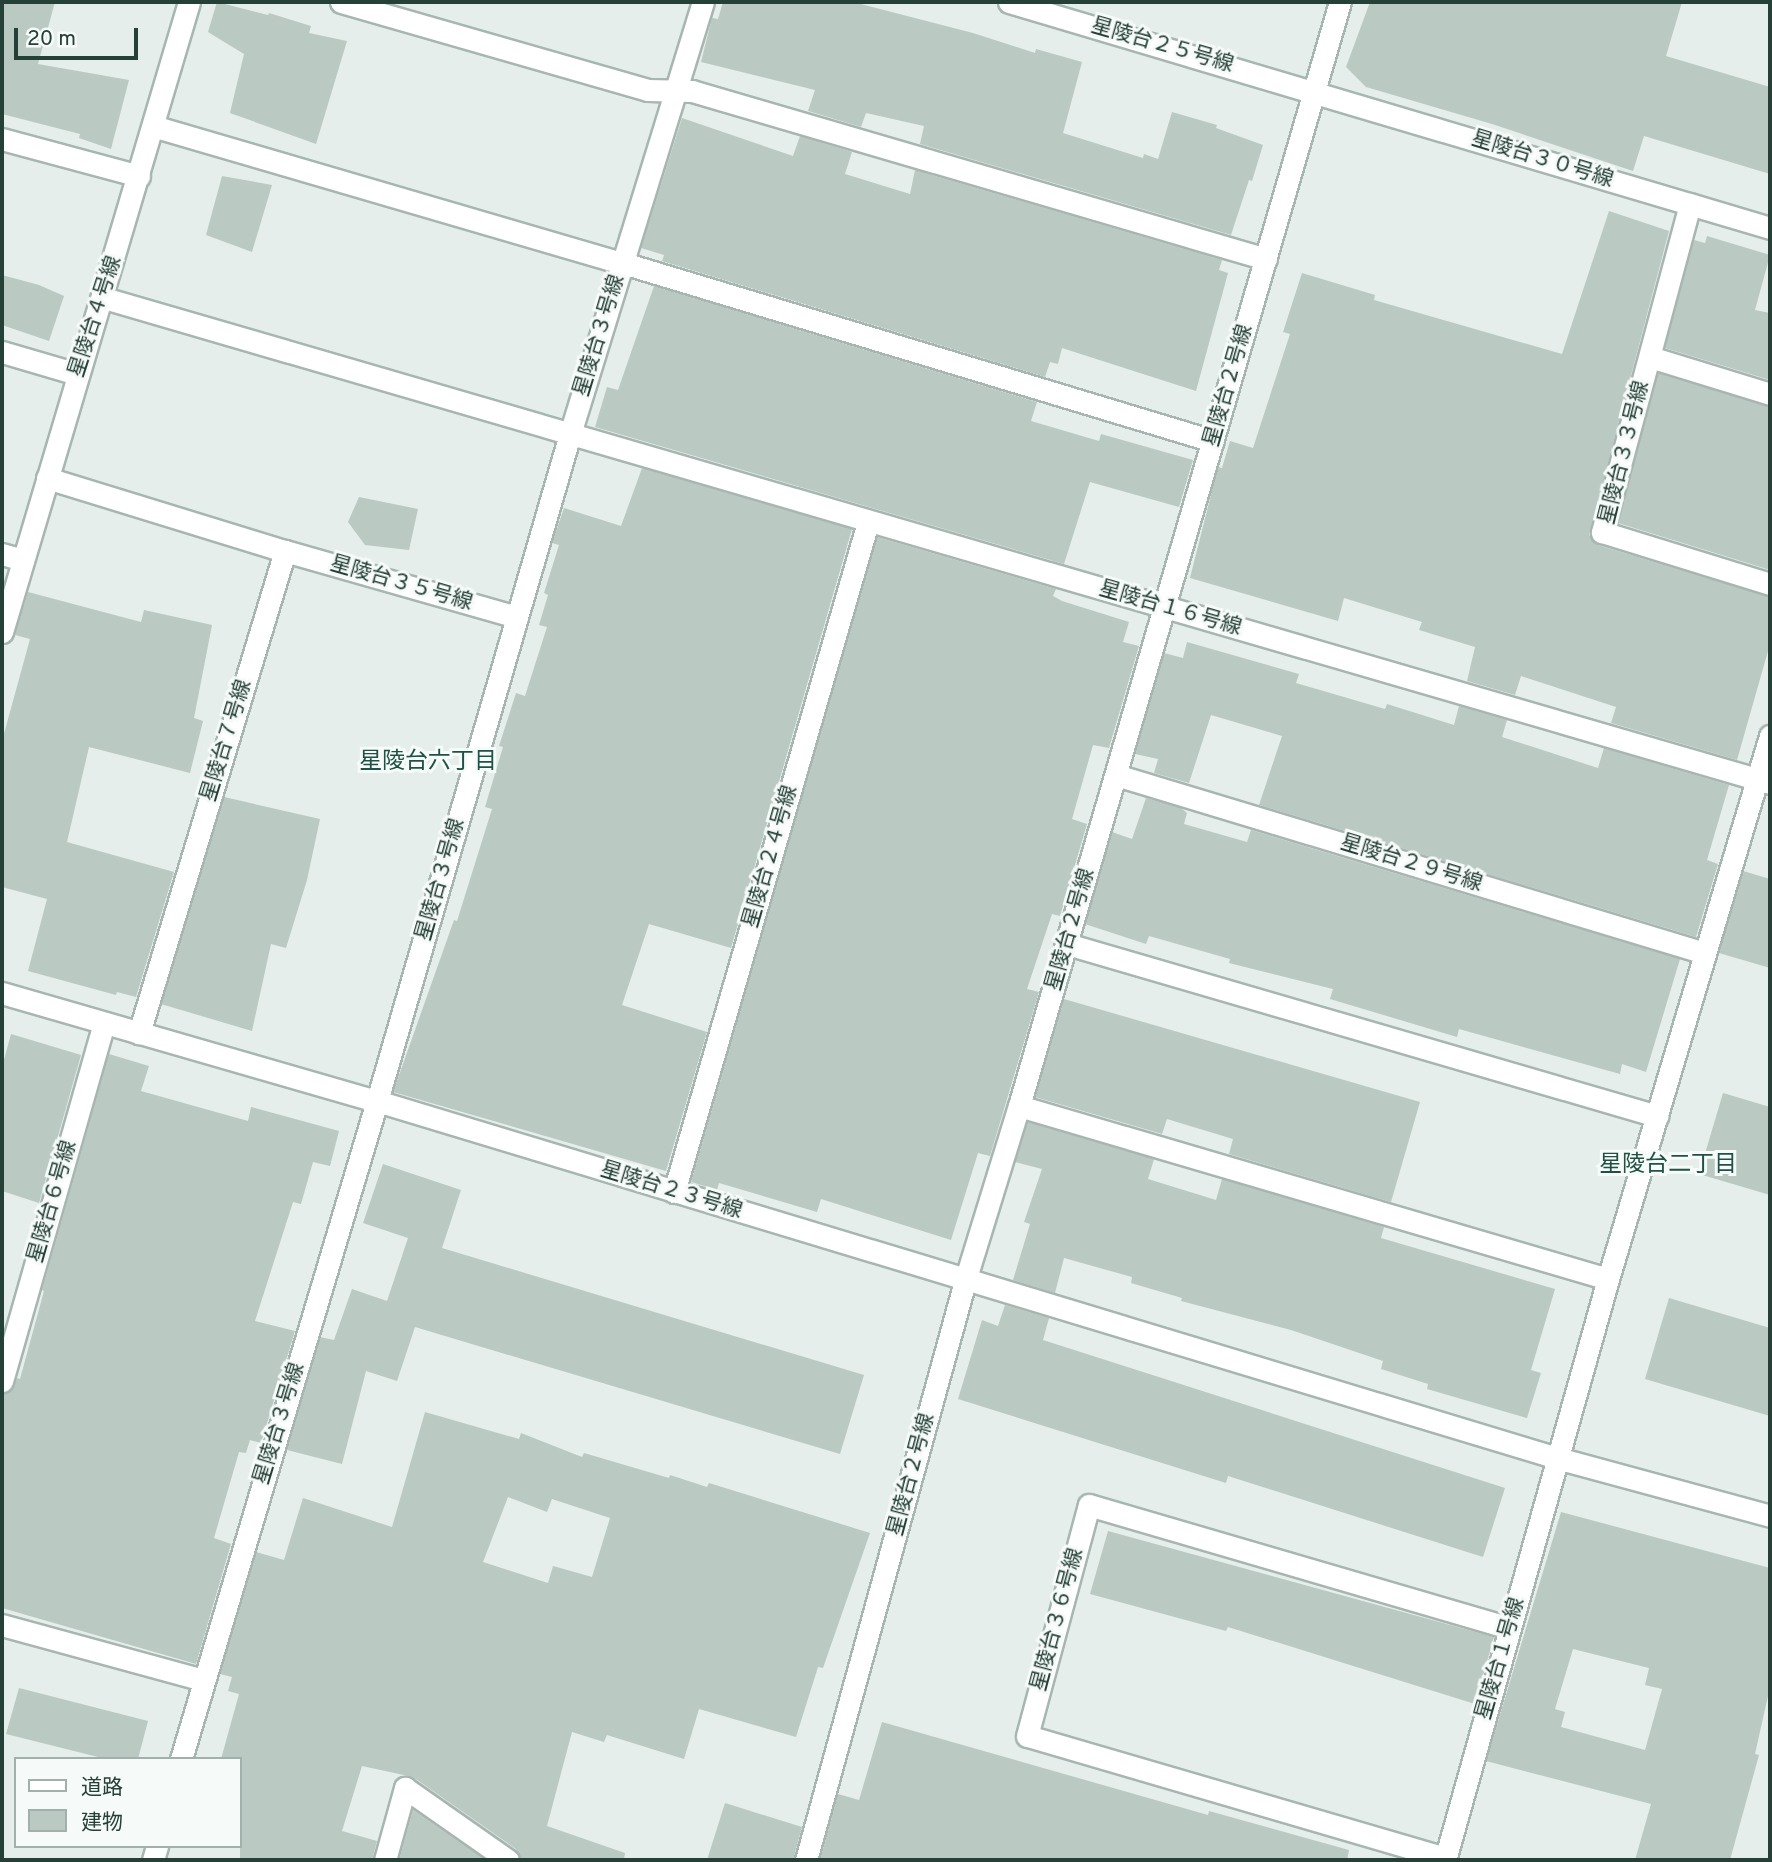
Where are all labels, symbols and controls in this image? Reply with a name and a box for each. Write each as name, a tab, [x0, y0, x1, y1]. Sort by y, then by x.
scale bar	[18, 14, 142, 58]
street label: 星陵台２５号線	[1088, 14, 1236, 78]
text: 20 m	[27, 26, 76, 53]
street label: 星陵台３０号線	[1468, 126, 1616, 194]
street label: 星陵台４号線	[65, 253, 127, 381]
street label: 星陵台３号線	[570, 272, 630, 400]
street label: 星陵台２号線	[1200, 322, 1258, 450]
street label: 星陵台３３号線	[1595, 379, 1655, 527]
street label: 星陵台３５号線	[327, 552, 475, 616]
street label: 星陵台１６号線	[1096, 577, 1244, 641]
street label: 星陵台７号線	[197, 677, 257, 805]
district label: 星陵台六丁目	[359, 749, 497, 777]
street label: 星陵台２４号線	[739, 783, 803, 931]
street label: 星陵台３号線	[412, 816, 470, 944]
street label: 星陵台２９号線	[1337, 830, 1485, 898]
street label: 星陵台２号線	[1042, 866, 1100, 994]
street label: 星陵台６号線	[24, 1138, 82, 1266]
district label: 星陵台二丁目	[1599, 1152, 1737, 1180]
street label: 星陵台２３号線	[597, 1157, 745, 1225]
street label: 星陵台３号線	[250, 1360, 310, 1488]
street label: 星陵台２号線	[884, 1411, 940, 1539]
street label: 星陵台３６号線	[1027, 1546, 1089, 1694]
street label: 星陵台１号線	[1472, 1595, 1530, 1723]
legend	[14, 1757, 242, 1848]
text: 道路	[81, 1775, 123, 1802]
text: 建物	[81, 1810, 123, 1837]

